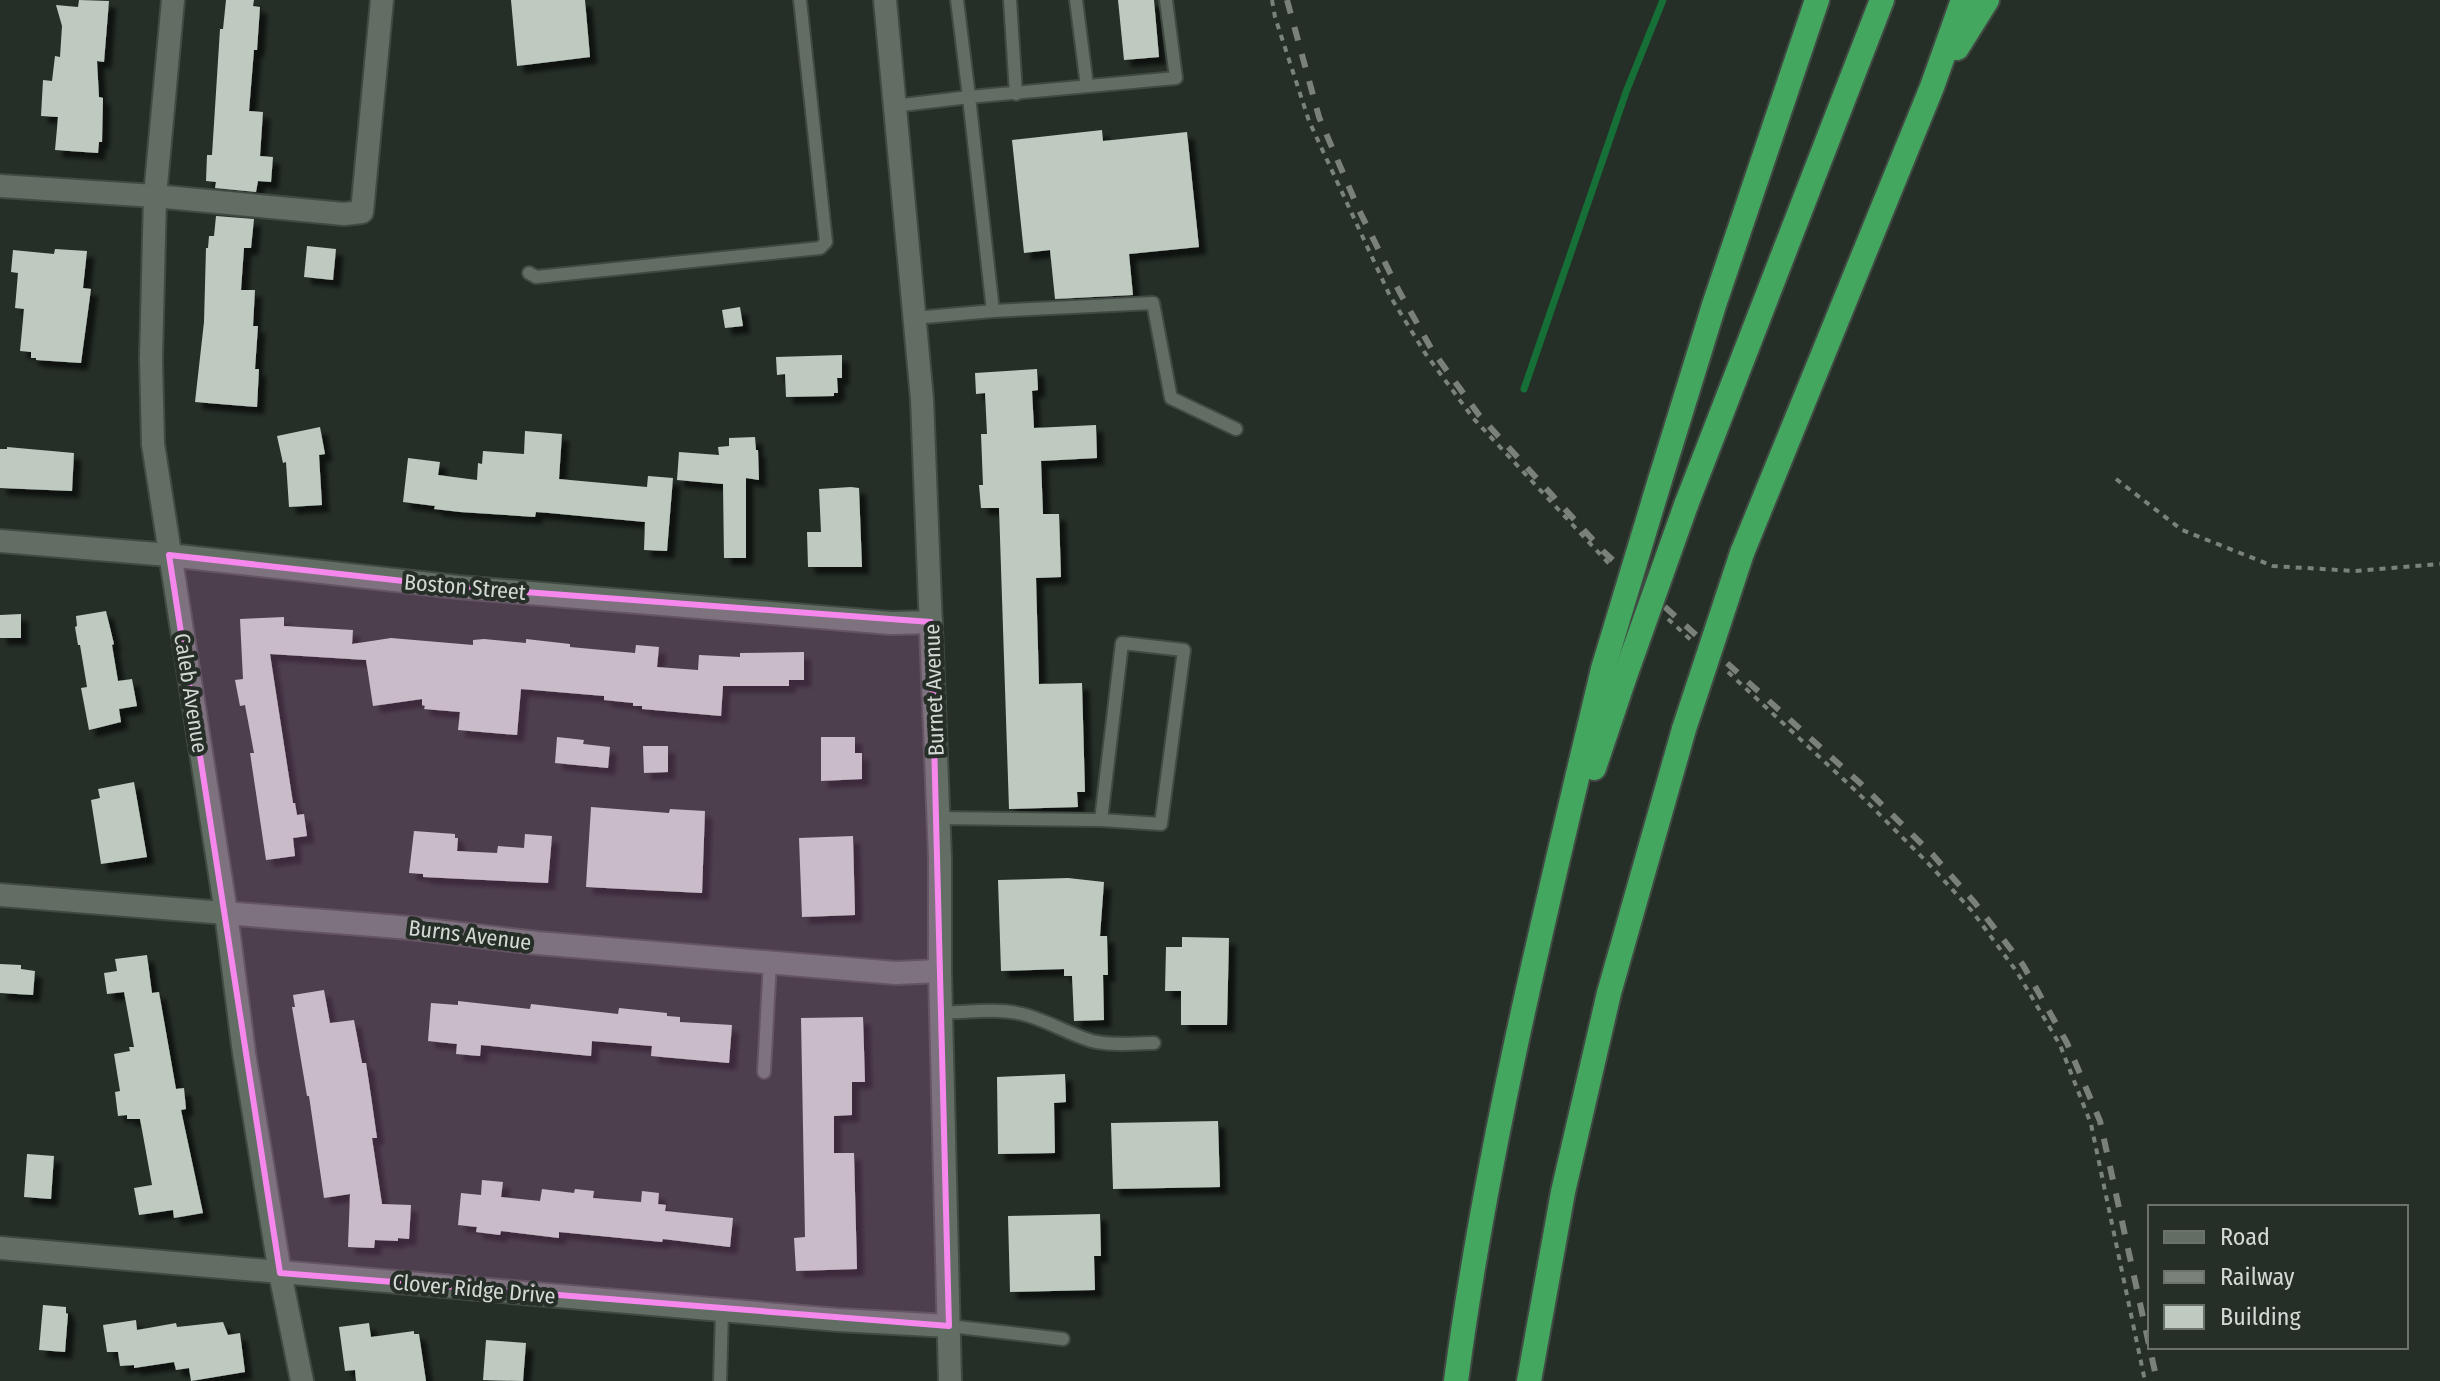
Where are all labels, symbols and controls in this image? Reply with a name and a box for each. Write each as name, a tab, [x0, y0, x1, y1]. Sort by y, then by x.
street label: Boston Street	[403, 568, 528, 606]
street label: Burnet Avenue	[918, 623, 950, 757]
street label: Caleb Avenue	[168, 631, 214, 755]
street label: Burns Avenue	[407, 914, 533, 956]
legend	[2148, 1205, 2408, 1349]
text: Road	[2220, 1223, 2270, 1251]
text: Railway	[2220, 1263, 2295, 1291]
street label: Clover Ridge Drive	[391, 1268, 557, 1310]
text: Building	[2220, 1303, 2302, 1331]

